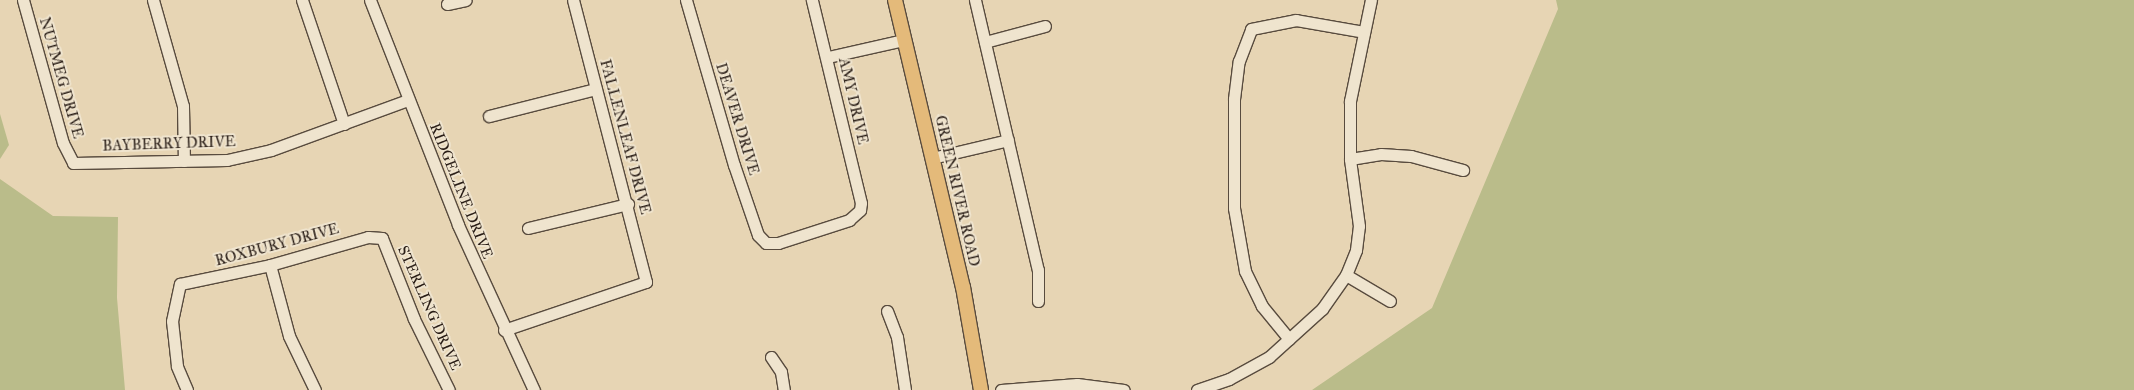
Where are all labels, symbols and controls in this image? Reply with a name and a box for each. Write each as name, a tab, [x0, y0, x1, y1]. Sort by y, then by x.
street label: NUTMEG DRIVE	[35, 15, 87, 141]
street label: AMY DRIVE	[834, 56, 872, 146]
street label: FALLENLEAF DRIVE	[596, 58, 654, 216]
street label: DEAVER DRIVE	[711, 61, 763, 177]
street label: GREEN RIVER ROAD	[931, 114, 983, 268]
street label: RIDGELINE DRIVE	[426, 121, 496, 261]
street label: BAYBERRY DRIVE	[102, 133, 236, 155]
street label: ROXBURY DRIVE	[213, 220, 341, 270]
street label: STERLING DRIVE	[393, 243, 465, 373]

